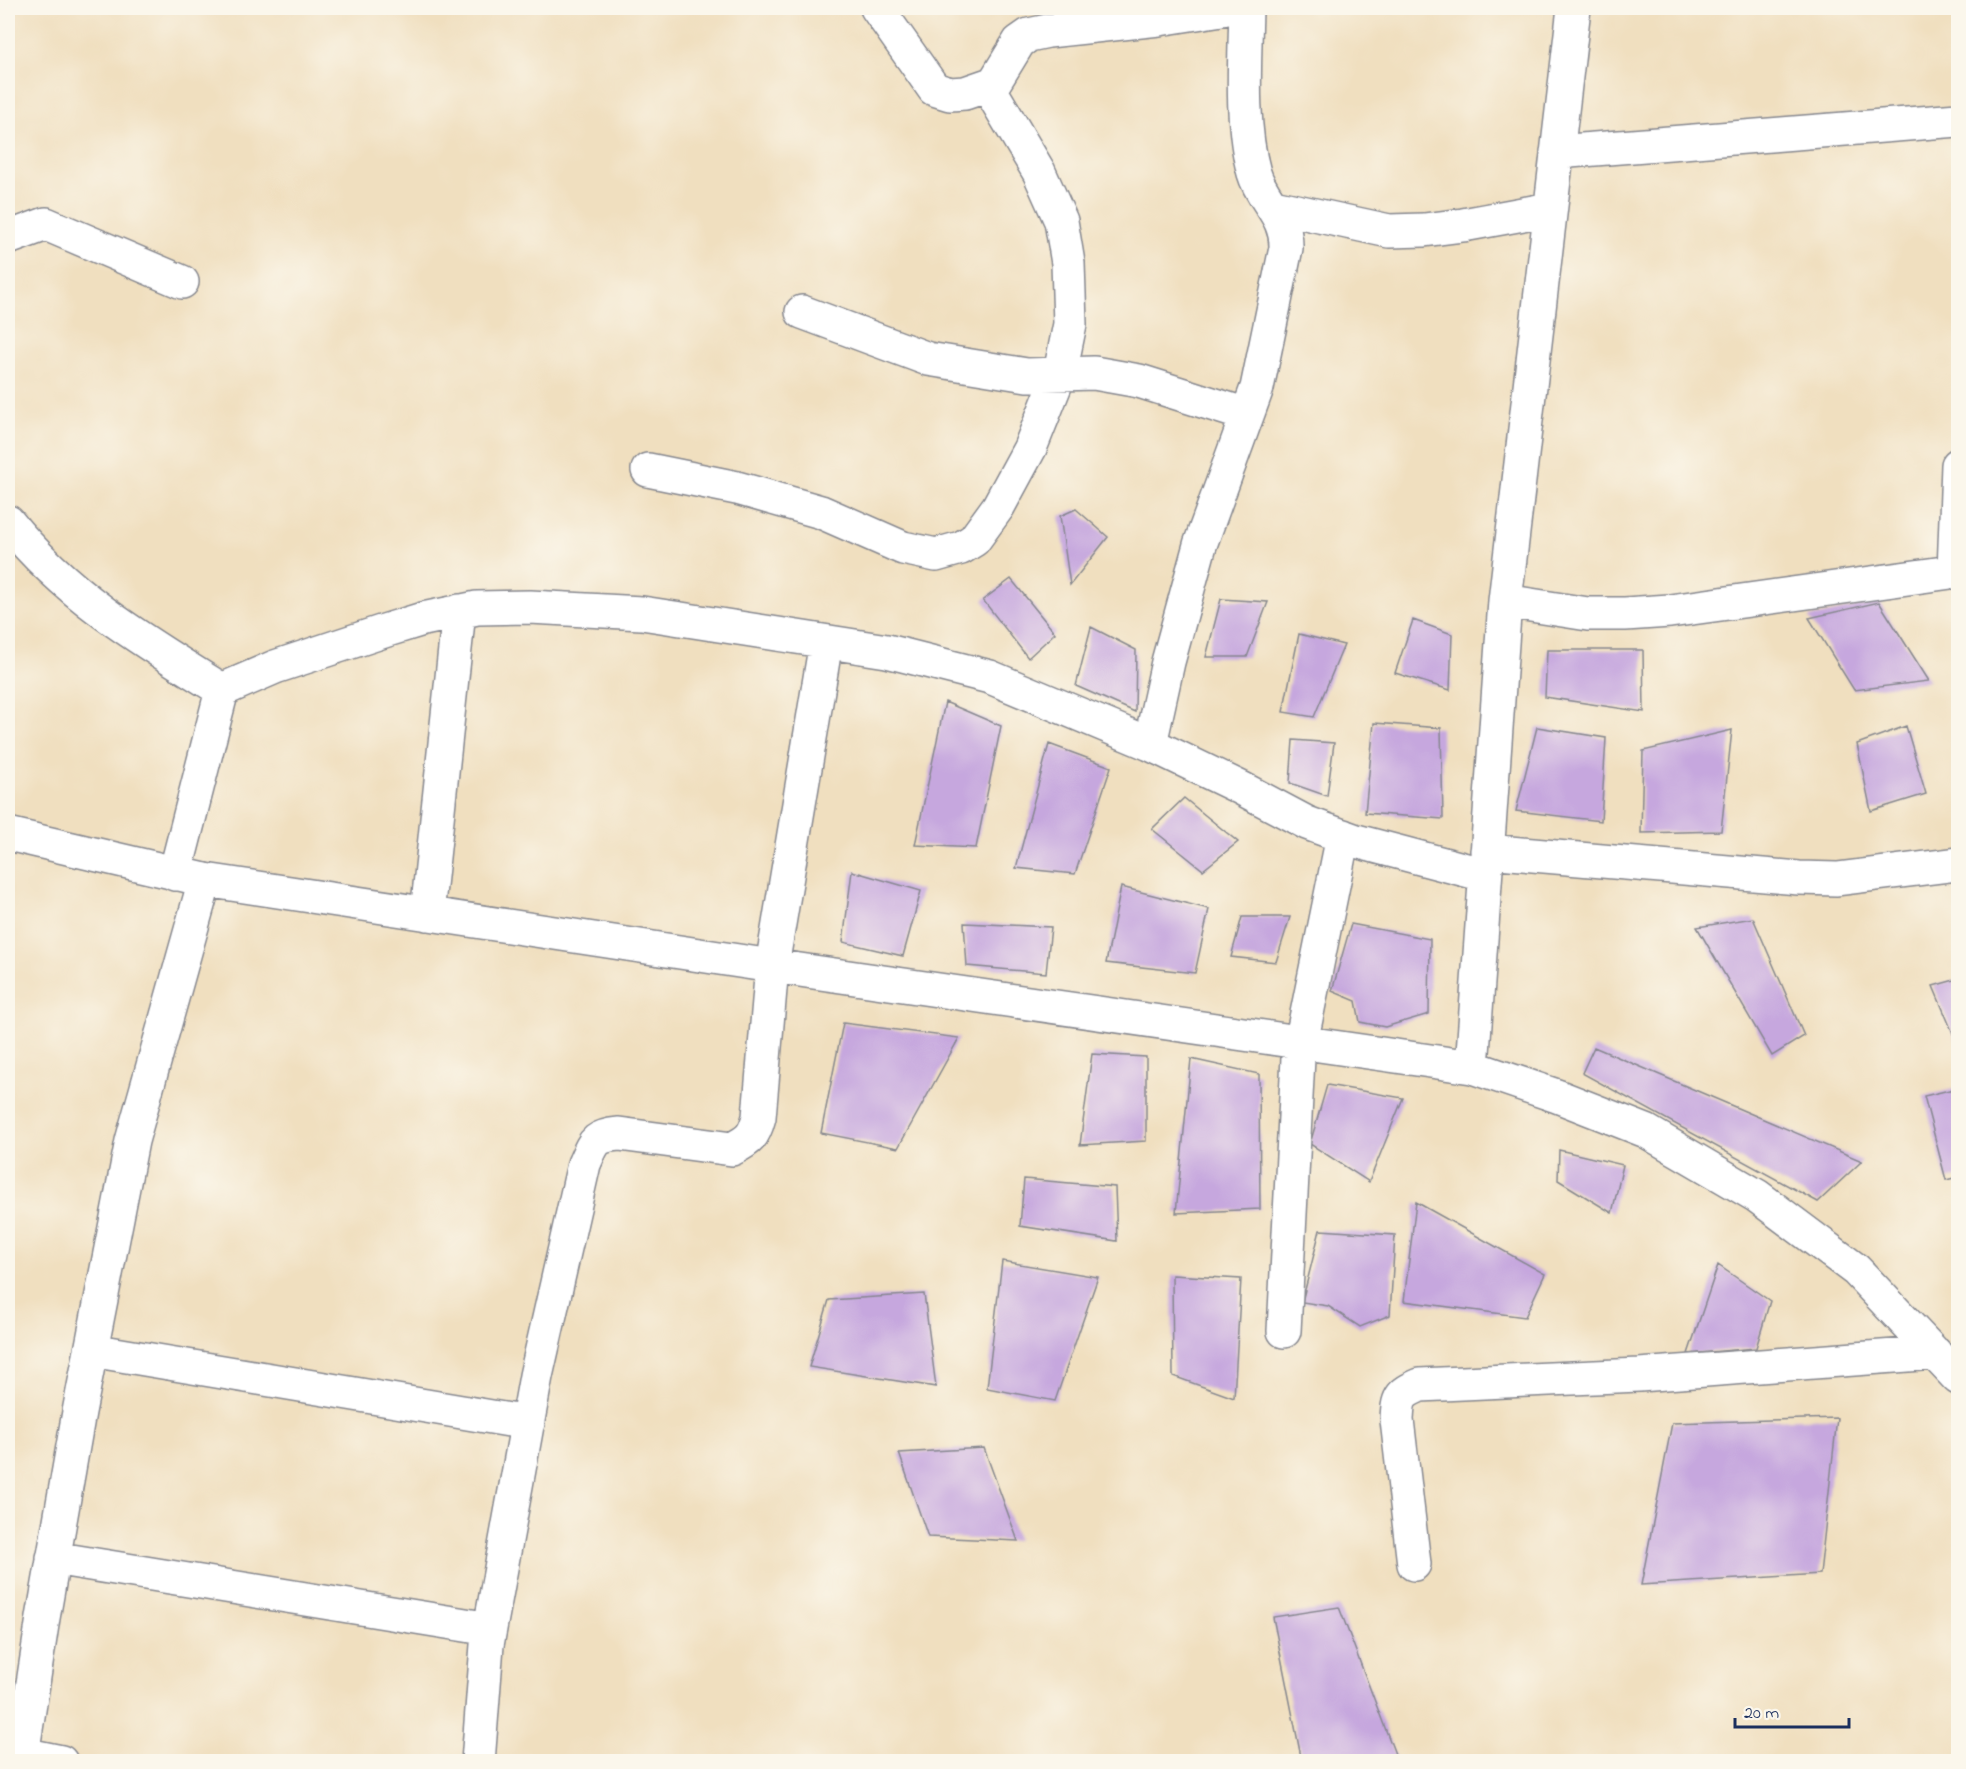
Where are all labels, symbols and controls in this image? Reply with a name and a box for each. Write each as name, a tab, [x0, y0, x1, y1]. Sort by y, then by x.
scale bar	[1735, 1691, 1849, 1729]
text: 20 m	[1744, 1701, 1779, 1727]

